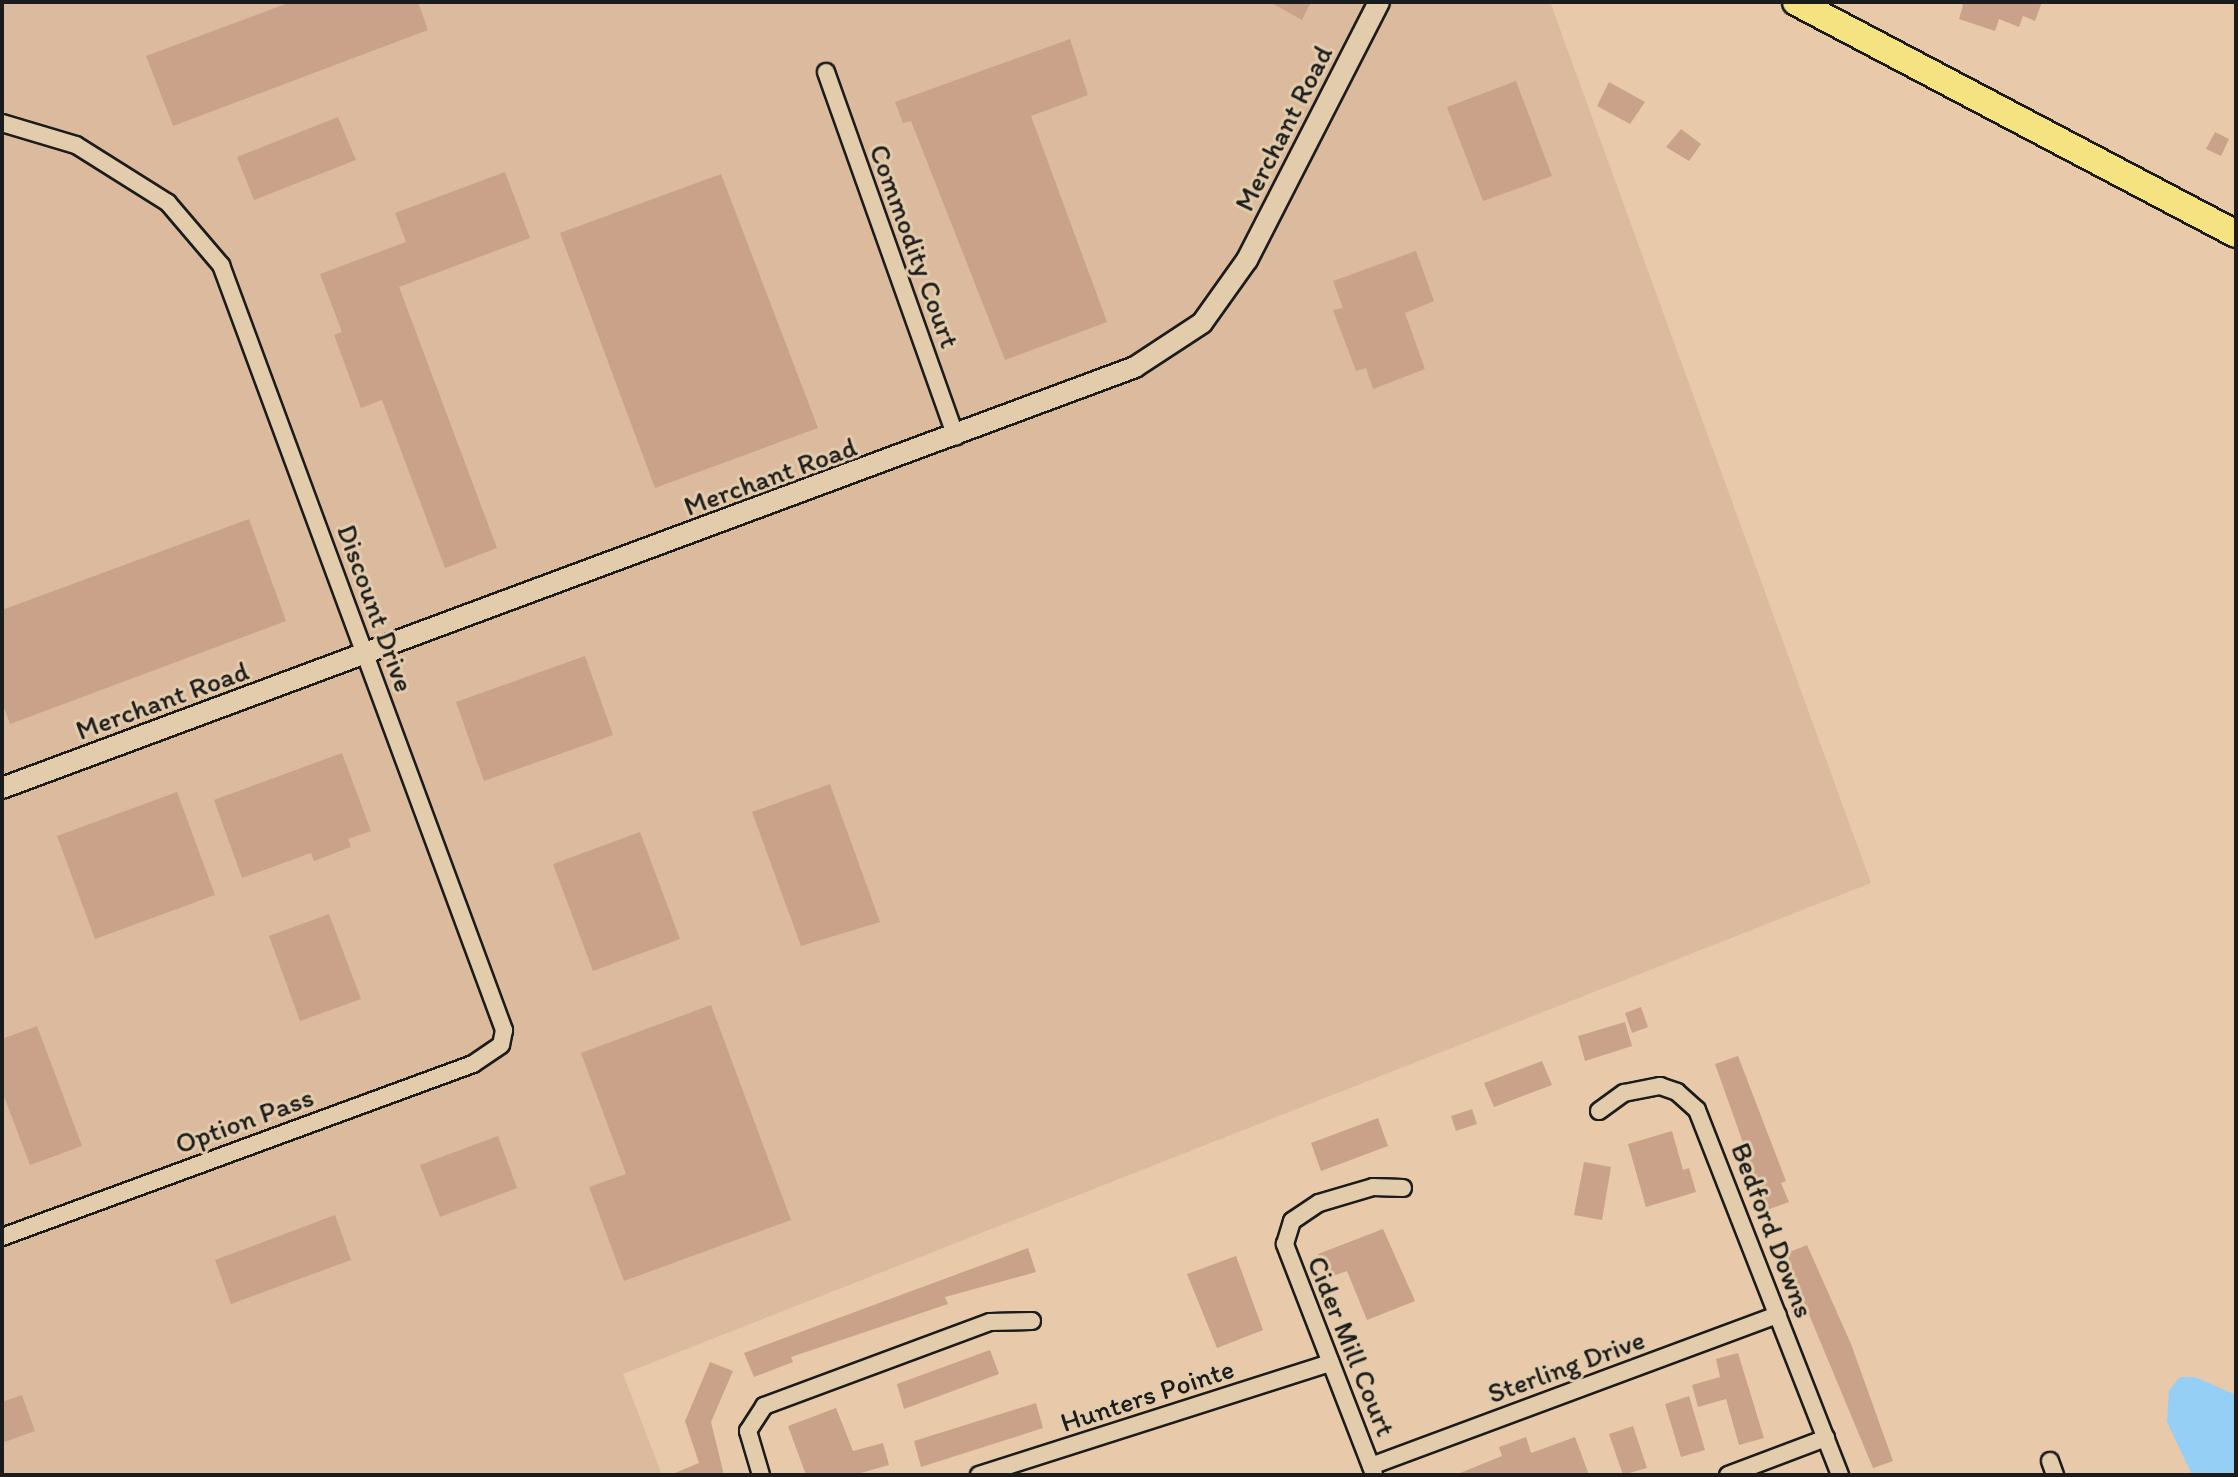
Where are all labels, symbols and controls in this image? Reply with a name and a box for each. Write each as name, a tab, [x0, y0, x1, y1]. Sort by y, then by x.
street label: Merchant Road	[1227, 40, 1339, 216]
street label: Commodity Court	[863, 140, 967, 352]
street label: Merchant Road	[679, 429, 861, 523]
street label: Discount Drive	[330, 519, 422, 697]
street label: Merchant Road	[71, 653, 253, 747]
street label: Option Pass	[171, 1080, 317, 1160]
street label: Bedford Downs	[1724, 1138, 1822, 1322]
street label: Cider Mill Court	[1301, 1251, 1403, 1441]
street label: Sterling Drive	[1483, 1322, 1649, 1410]
street label: Hunters Pointe	[1056, 1351, 1238, 1439]

